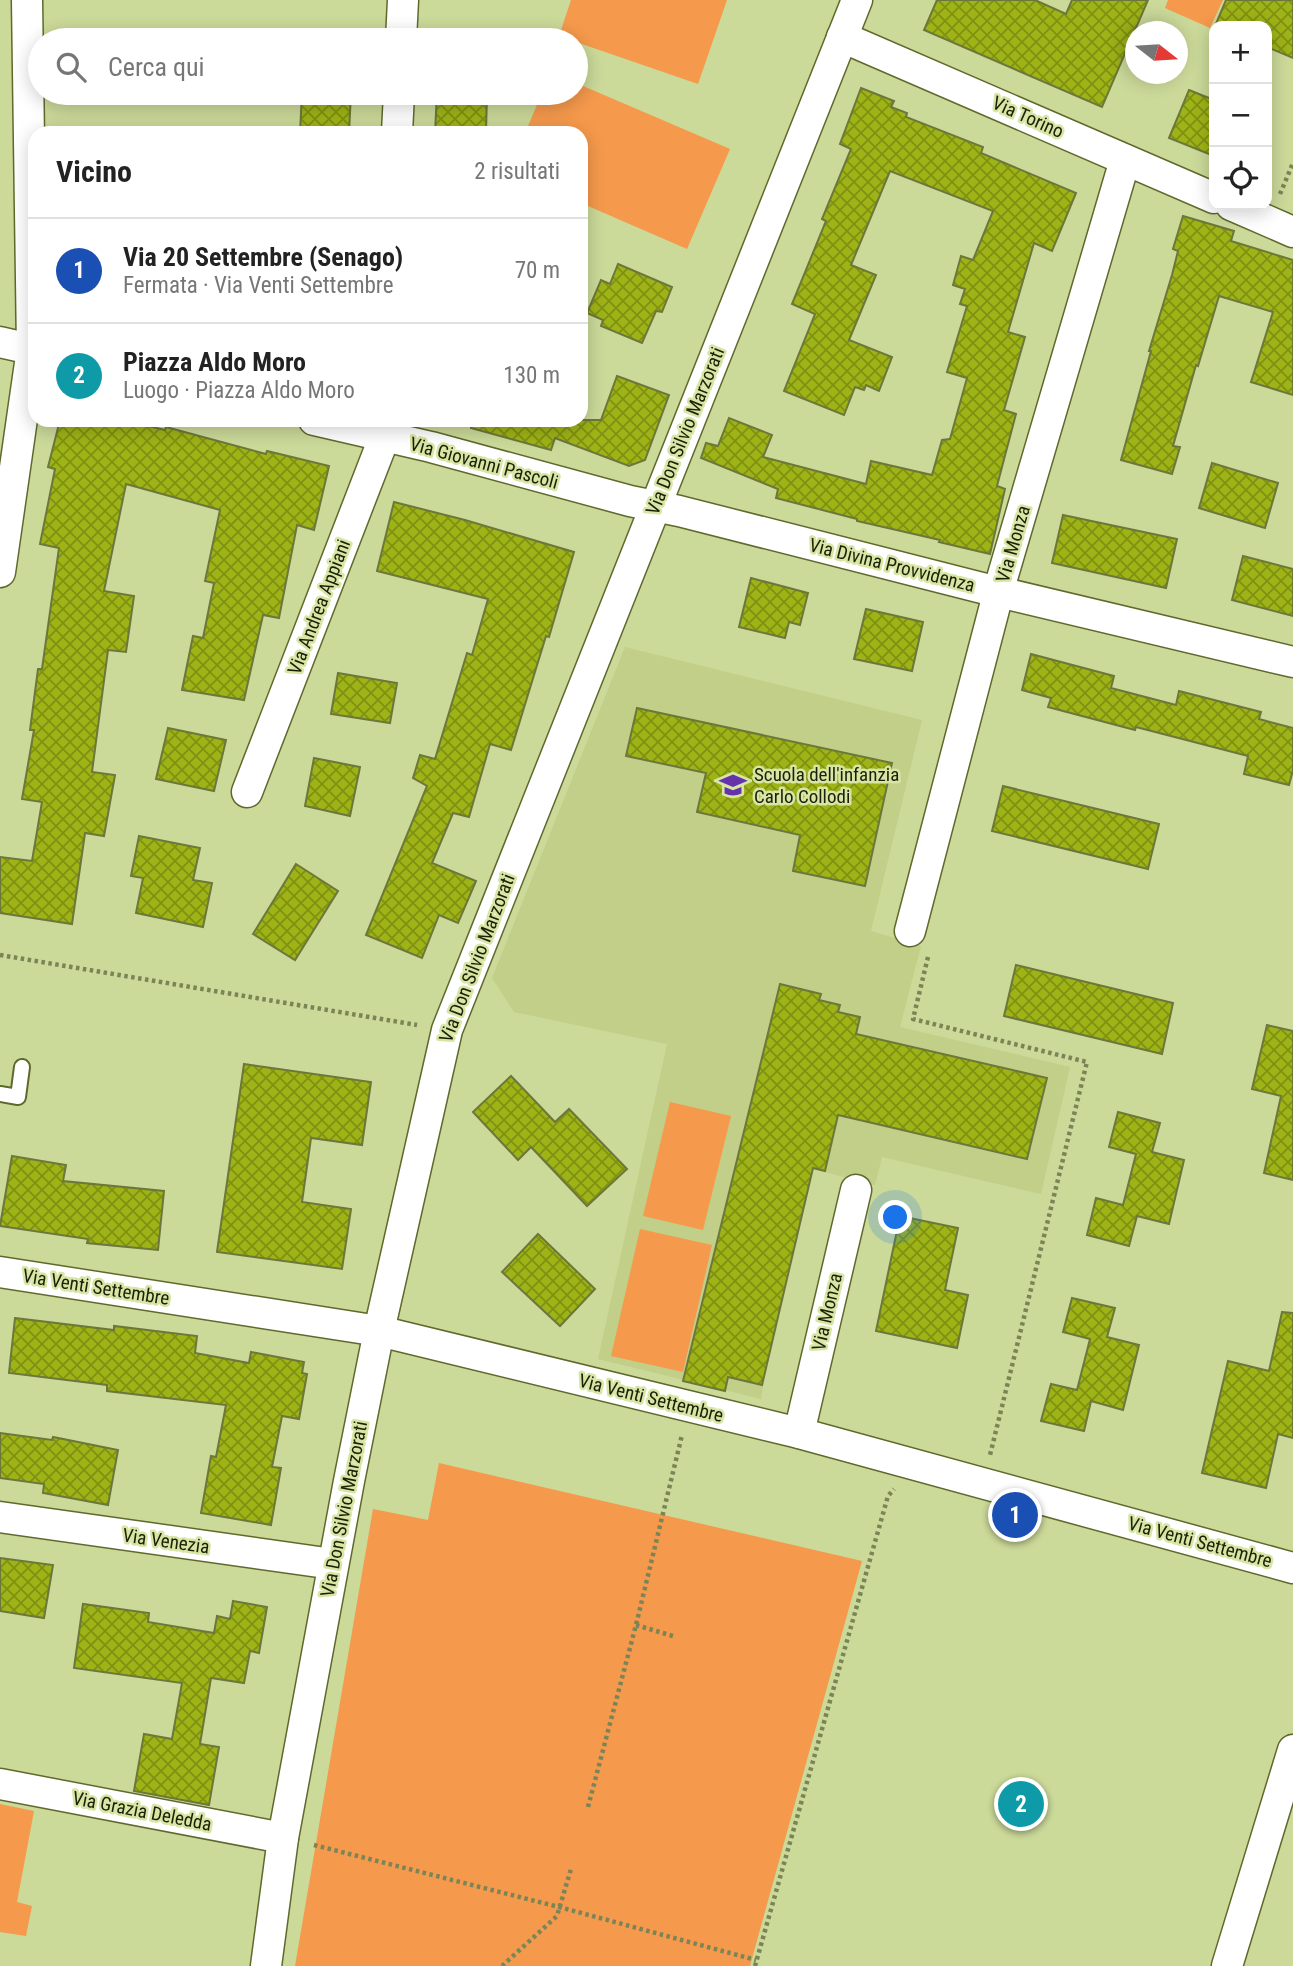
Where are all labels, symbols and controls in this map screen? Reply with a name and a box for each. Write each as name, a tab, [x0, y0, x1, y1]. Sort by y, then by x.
north arrow	[1125, 21, 1188, 84]
map controls	[1209, 21, 1272, 210]
button: +	[1209, 21, 1272, 84]
search box	[28, 28, 588, 105]
icon: search	[52, 48, 90, 86]
text: Cerca qui	[108, 52, 205, 82]
button: −	[1209, 84, 1272, 147]
street label: Via Torino	[989, 91, 1067, 143]
button: locate	[1209, 147, 1272, 210]
text: Vicino	[56, 154, 132, 189]
text: 2 risultati	[474, 158, 560, 185]
text: Via 20 Settembre (Senago)	[123, 242, 403, 272]
text: 1	[73, 257, 85, 284]
text: 70 m	[515, 257, 560, 284]
text: Fermata · Via Venti Settembre	[123, 272, 393, 299]
street label: Via Don Silvio Marzorati	[641, 344, 729, 518]
text: Piazza Aldo Moro	[123, 347, 306, 377]
text: 2	[73, 362, 85, 389]
text: 130 m	[503, 362, 560, 389]
text: Luogo · Piazza Aldo Moro	[123, 377, 355, 404]
street label: Via Giovanni Pascoli	[407, 432, 561, 494]
street label: Via Monza	[991, 503, 1035, 585]
street label: Via Divina Provvidenza	[807, 533, 977, 597]
street label: Via Andrea Appiani	[283, 536, 355, 678]
place label: Scuola dell'infanzia Carlo Collodi	[754, 763, 899, 808]
school or university icon: Scuola dell'infanzia Carlo Collodi	[718, 770, 748, 800]
street label: Via Don Silvio Marzorati	[434, 870, 520, 1046]
your location	[878, 1200, 912, 1234]
street label: Via Venti Settembre	[21, 1264, 171, 1310]
street label: Via Monza	[807, 1271, 847, 1353]
street label: Via Venti Settembre	[576, 1369, 726, 1427]
street label: Via Don Silvio Marzorati	[316, 1419, 372, 1599]
pin: 1	[992, 1489, 1038, 1541]
street label: Via Venti Settembre	[1125, 1512, 1275, 1572]
street label: Via Venezia	[121, 1524, 211, 1558]
pin: 2	[998, 1778, 1044, 1830]
street label: Via Grazia Deledda	[70, 1786, 214, 1836]

